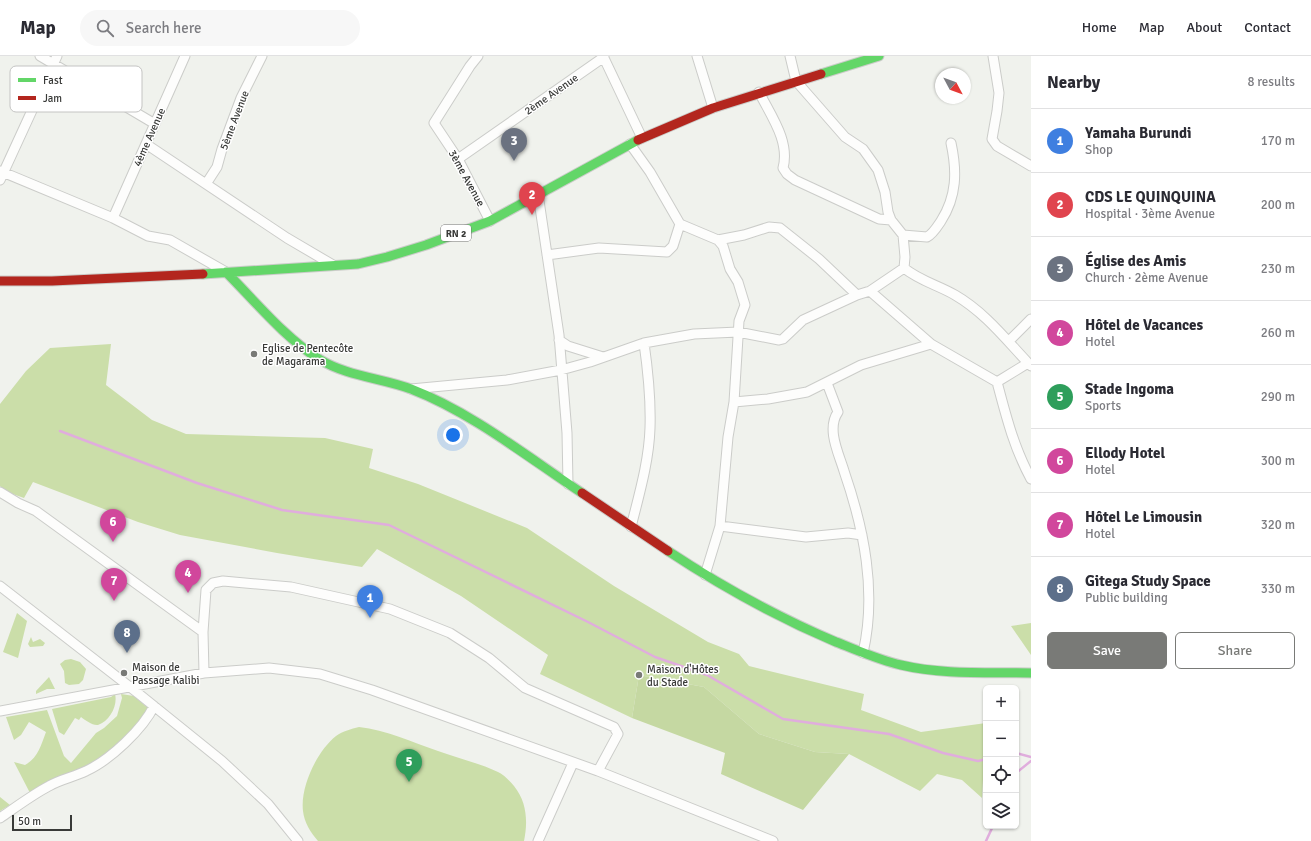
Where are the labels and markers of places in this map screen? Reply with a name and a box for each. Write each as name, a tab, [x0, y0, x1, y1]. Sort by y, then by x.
pin: 3	[501, 128, 527, 161]
pin: 2	[519, 182, 545, 215]
place label: Eglise de Pentecôte de Magarama	[262, 342, 353, 368]
marker: Eglise de Pentecôte de Magarama	[249, 349, 259, 359]
pin: 6	[100, 509, 126, 542]
pin: 4	[175, 560, 201, 593]
pin: 7	[101, 568, 127, 601]
pin: 1	[357, 585, 383, 618]
pin: 8	[114, 620, 140, 653]
place label: Maison de Passage Kalibi	[132, 661, 200, 687]
place label: Maison d'Hôtes du Stade	[647, 663, 719, 689]
marker: Maison de Passage Kalibi	[119, 668, 129, 678]
marker: Maison d'Hôtes du Stade	[634, 670, 644, 680]
pin: 5	[396, 749, 422, 782]

